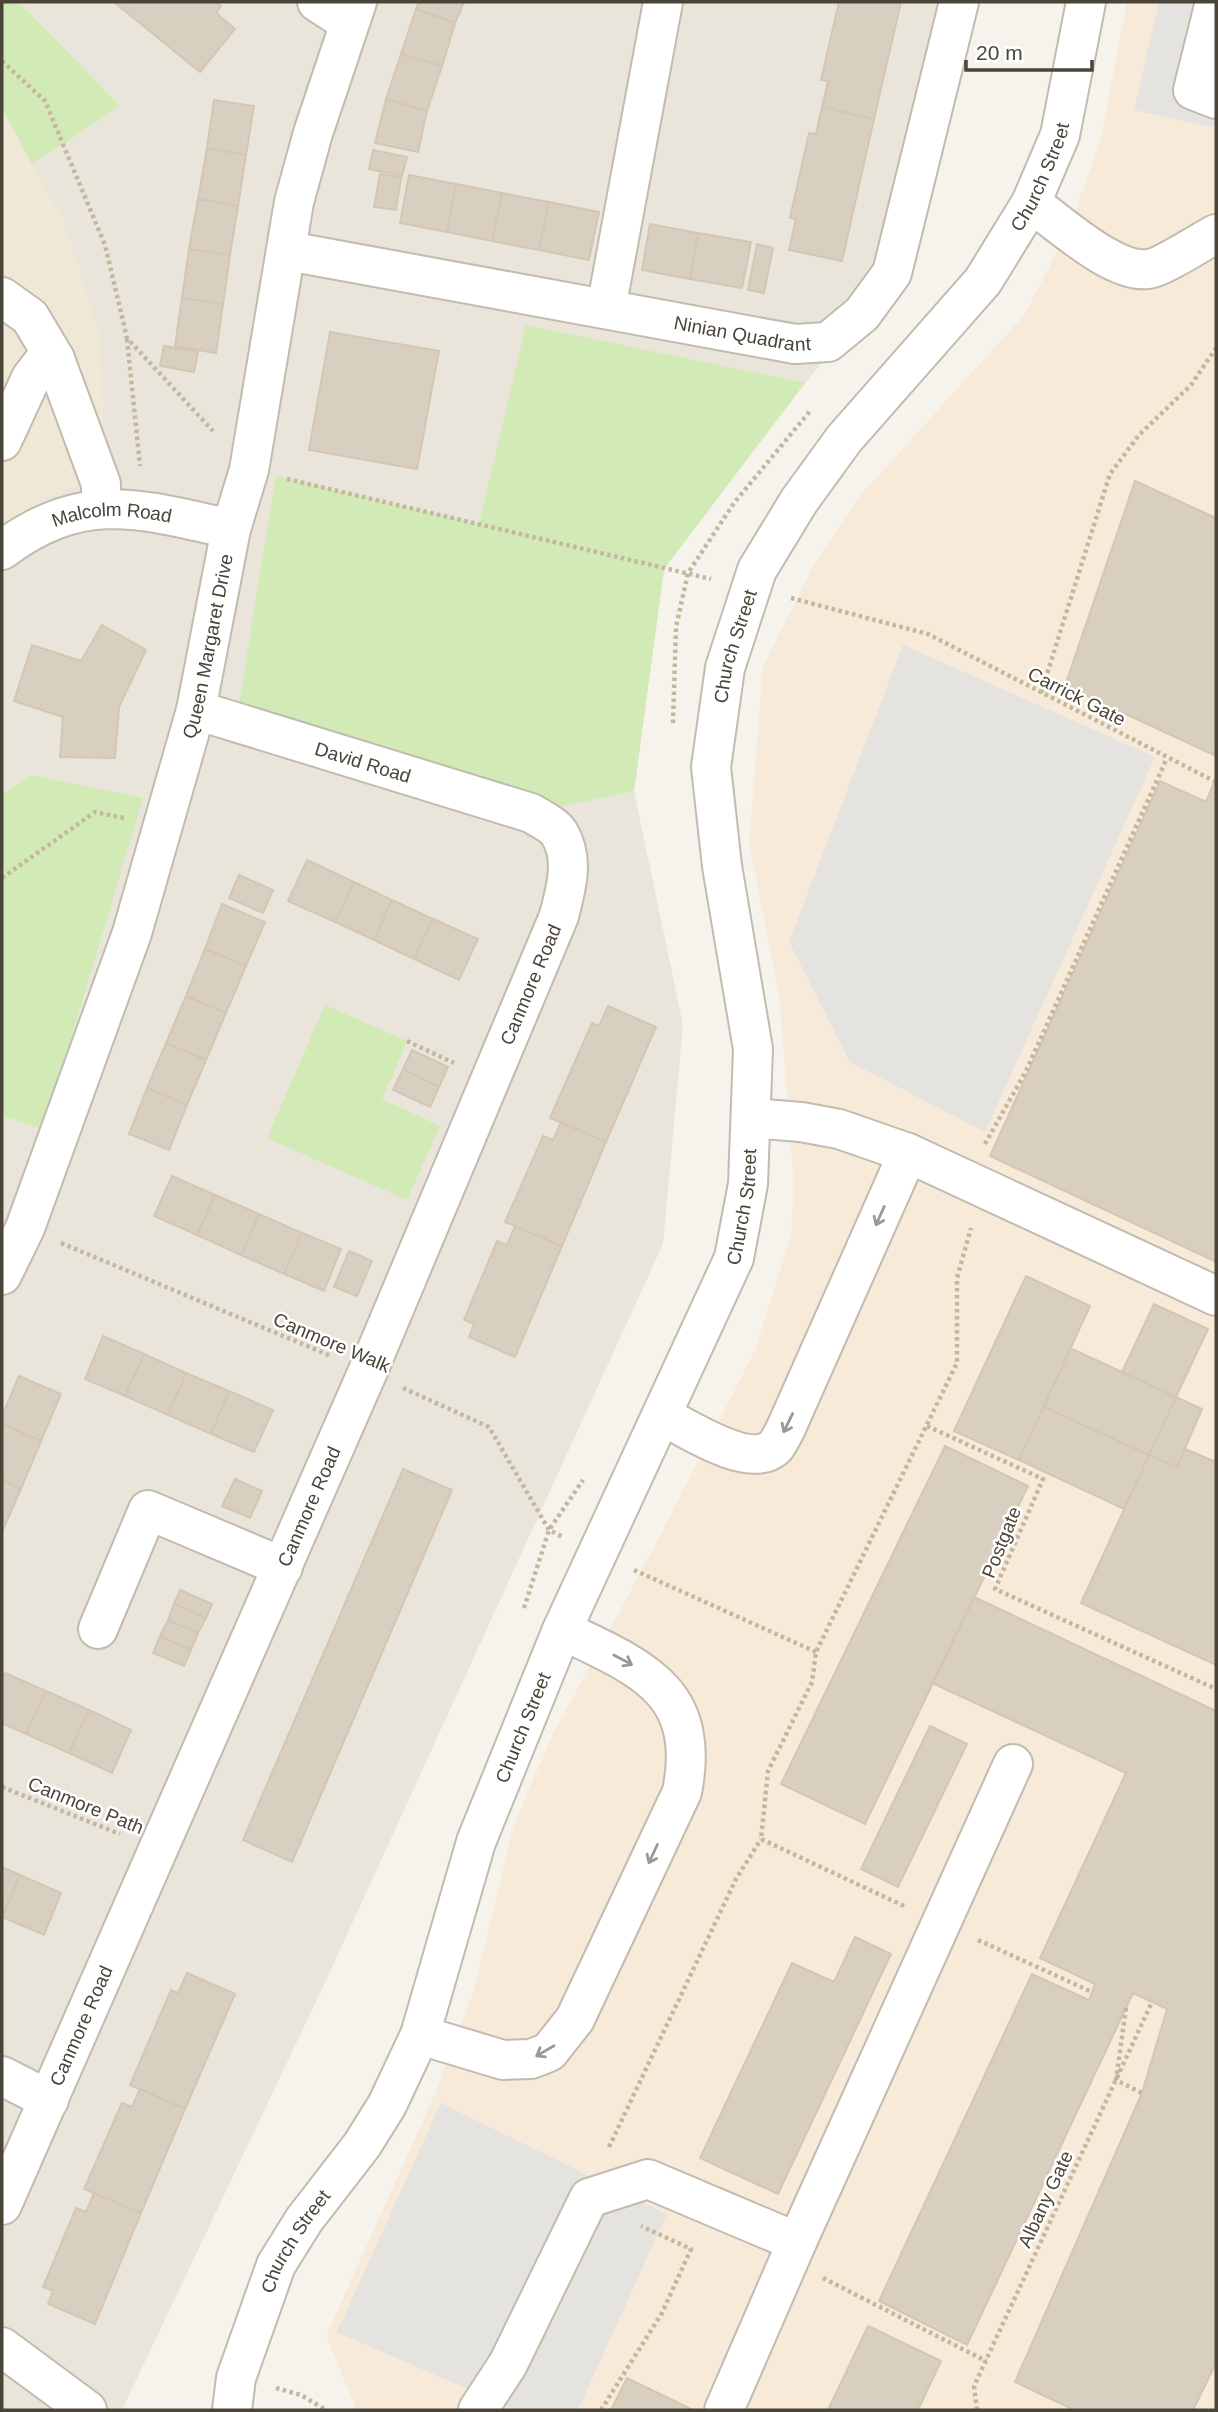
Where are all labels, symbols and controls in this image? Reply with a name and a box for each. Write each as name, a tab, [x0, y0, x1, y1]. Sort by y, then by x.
scale bar	[966, 28, 1092, 72]
text: 20 m	[976, 41, 1023, 64]
street label: Church Street	[1006, 120, 1073, 235]
street label: Ninian Quadrant	[672, 312, 812, 355]
street label: Malcolm Road	[49, 499, 174, 531]
street label: Queen Margaret Drive	[178, 552, 237, 741]
street label: Church Street	[710, 586, 761, 705]
street label: Carrick Gate	[1024, 663, 1129, 730]
street label: David Road	[312, 738, 413, 787]
street label: Canmore Road	[496, 921, 565, 1048]
street label: Church Street	[723, 1148, 760, 1267]
one-way arrow	[873, 1205, 886, 1226]
street label: Canmore Walk	[270, 1308, 394, 1377]
one-way arrow	[780, 1413, 794, 1433]
street label: Canmore Road	[274, 1443, 345, 1570]
street label: Postgate	[978, 1503, 1025, 1581]
one-way arrow	[613, 1653, 633, 1667]
street label: Church Street	[491, 1669, 555, 1786]
street label: Canmore Path	[25, 1773, 147, 1838]
one-way arrow	[646, 1843, 659, 1864]
street label: Canmore Road	[46, 1962, 117, 2089]
one-way arrow	[535, 2044, 555, 2058]
street label: Albany Gate	[1014, 2147, 1077, 2251]
street label: Church Street	[257, 2185, 335, 2296]

